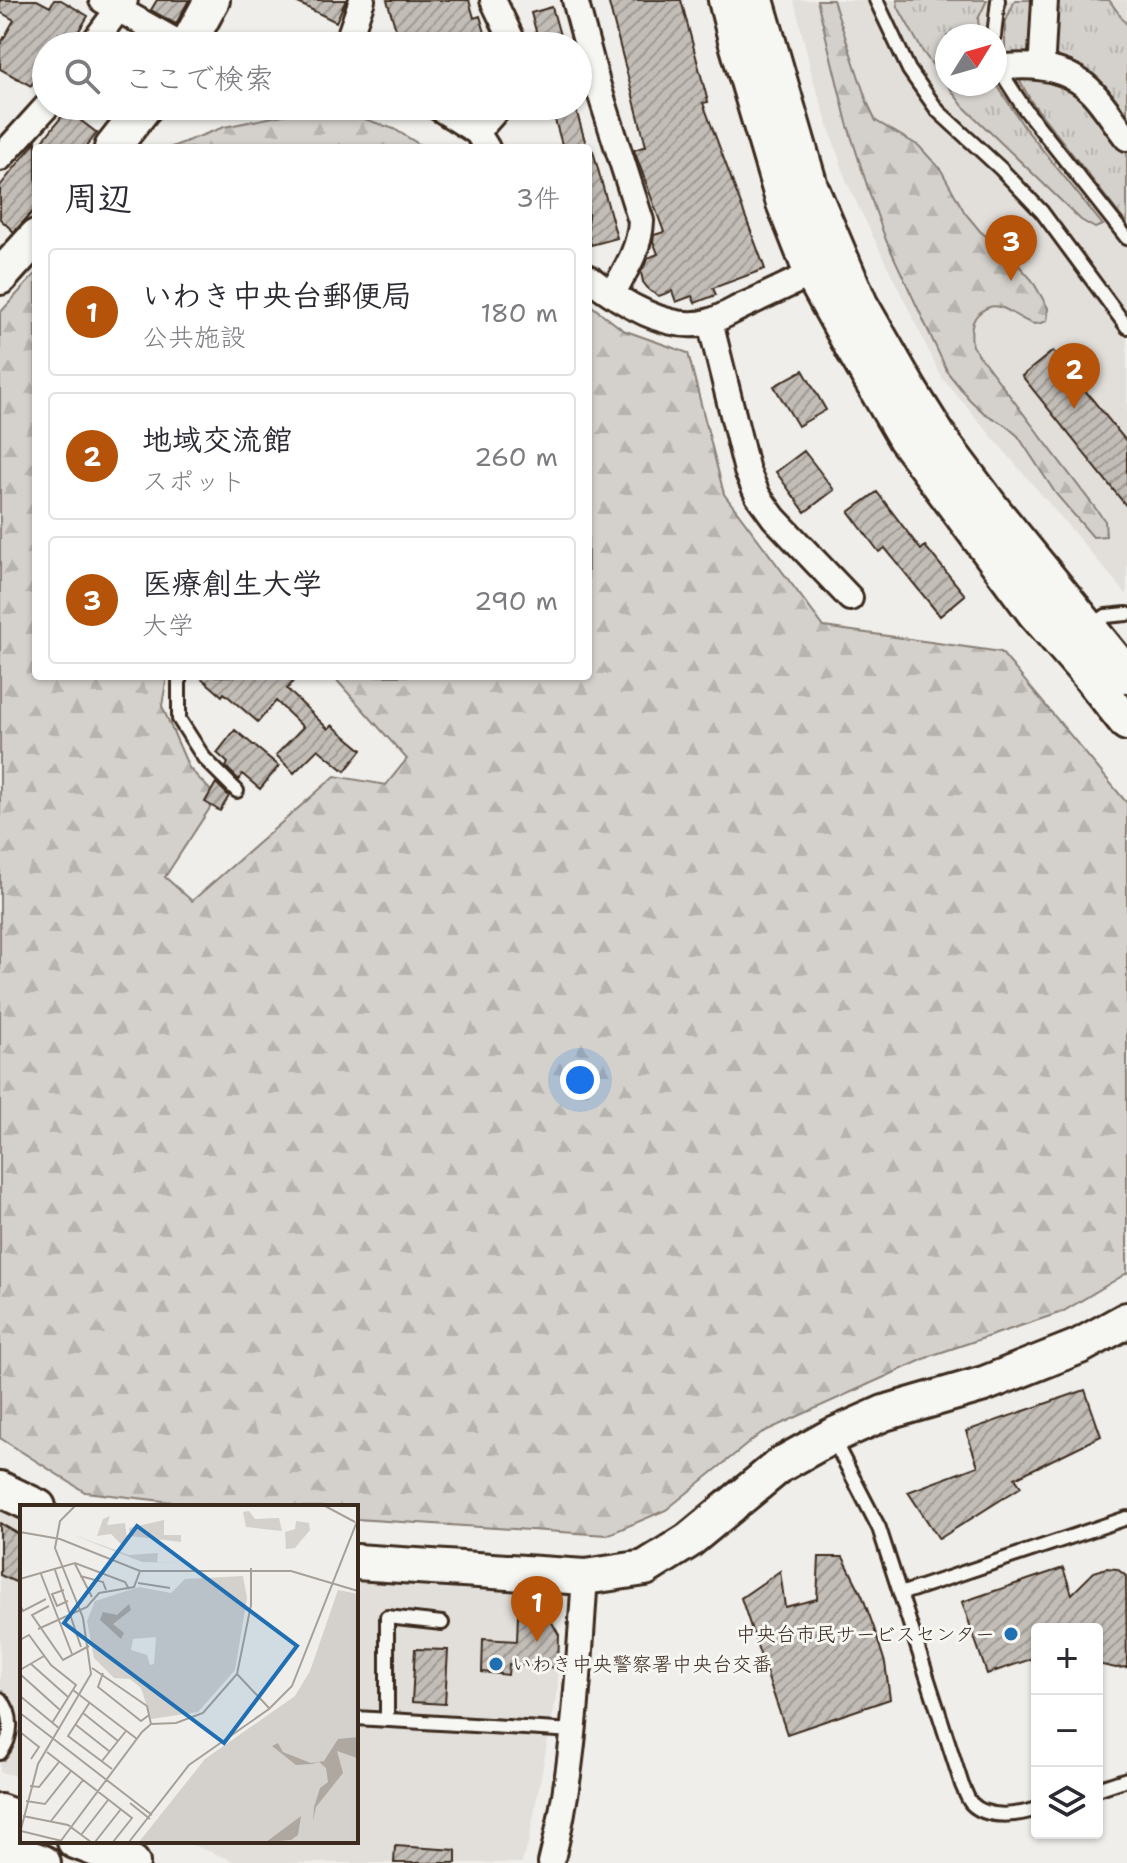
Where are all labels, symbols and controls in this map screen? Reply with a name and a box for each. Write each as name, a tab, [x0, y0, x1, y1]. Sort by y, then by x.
north arrow	[935, 24, 1007, 96]
search box	[32, 32, 592, 120]
icon: search	[60, 54, 104, 98]
text: ここで検索	[124, 58, 274, 99]
text: 周辺	[64, 175, 132, 221]
text: 3件	[516, 180, 560, 215]
pin: 3	[985, 215, 1037, 281]
text: いわき中央台郵便局	[142, 275, 412, 316]
text: 1	[86, 295, 98, 330]
text: 180 m	[480, 295, 558, 330]
text: 公共施設	[142, 319, 246, 354]
pin: 2	[1048, 343, 1100, 409]
text: 地域交流館	[142, 419, 292, 460]
text: 2	[83, 439, 101, 474]
text: 260 m	[474, 439, 558, 474]
text: スポット	[142, 463, 246, 498]
text: 医療創生大学	[142, 563, 322, 604]
text: 3	[83, 583, 101, 618]
text: 290 m	[474, 583, 558, 618]
text: 大学	[142, 607, 194, 642]
your location	[560, 1060, 600, 1100]
inset map	[20, 1505, 358, 1843]
pin: 1	[511, 1576, 563, 1642]
place label: 中央台市民サービスセンター	[736, 1621, 995, 1647]
map controls	[1031, 1623, 1103, 1839]
button: +	[1031, 1623, 1103, 1695]
marker: 中央台市民サービスセンター	[1002, 1625, 1020, 1643]
place label: いわき中央警察署中央台交番	[512, 1651, 772, 1677]
marker: いわき中央警察署中央台交番	[487, 1655, 505, 1673]
button: −	[1031, 1695, 1103, 1767]
button: layers	[1031, 1767, 1103, 1839]

